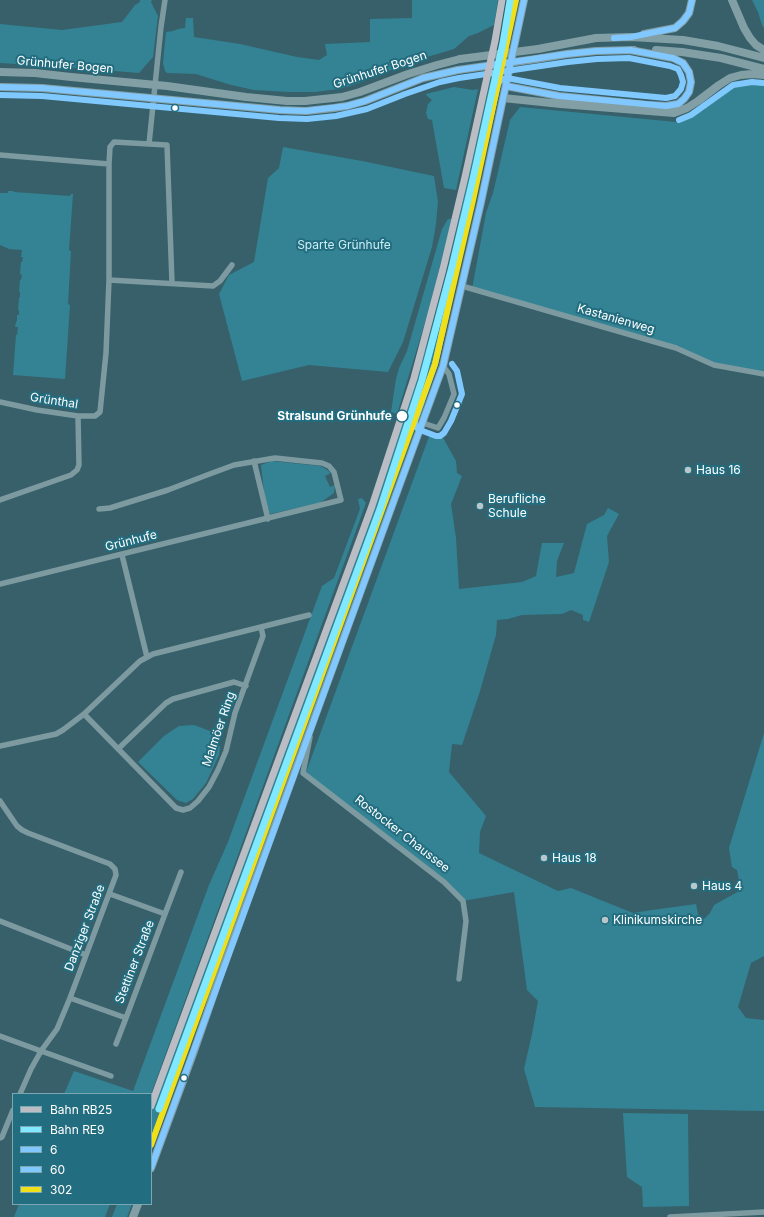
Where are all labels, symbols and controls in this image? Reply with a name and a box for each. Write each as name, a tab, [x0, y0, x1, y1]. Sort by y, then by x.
street label: Grünhufer Bogen	[331, 48, 429, 92]
street label: Grünhufer Bogen	[16, 54, 114, 76]
unlabelled marker	[170, 103, 180, 113]
park label: Sparte Grünhufe	[297, 238, 391, 252]
street label: Kastanienweg	[576, 301, 656, 337]
street label: Grünthal	[29, 390, 79, 412]
unlabelled marker	[452, 400, 462, 410]
place label: Stralsund Grünhufe	[277, 409, 392, 423]
marker: Stralsund Grünhufe	[395, 409, 409, 423]
place label: Haus 16	[696, 463, 741, 477]
marker: Haus 16	[683, 465, 693, 475]
place label: Berufliche Schule	[488, 492, 546, 520]
marker: Berufliche Schule	[475, 501, 485, 511]
street label: Grünhufe	[104, 528, 158, 554]
street label: Malmöer Ring	[199, 690, 239, 768]
street label: Rostocker Chaussee	[352, 792, 452, 876]
place label: Haus 18	[552, 851, 597, 865]
marker: Haus 18	[539, 853, 549, 863]
place label: Haus 4	[702, 879, 742, 893]
marker: Haus 4	[689, 881, 699, 891]
street label: Danziger Straße	[62, 883, 108, 973]
place label: Klinikumskirche	[613, 913, 702, 927]
marker: Klinikumskirche	[600, 915, 610, 925]
street label: Stettiner Straße	[112, 918, 158, 1006]
unlabelled marker	[179, 1073, 189, 1083]
legend	[12, 1093, 152, 1205]
text: Bahn RB25	[50, 1102, 112, 1117]
text: Bahn RE9	[50, 1122, 105, 1137]
text: 6	[50, 1142, 57, 1157]
text: 60	[50, 1162, 65, 1177]
text: 302	[50, 1182, 72, 1197]

